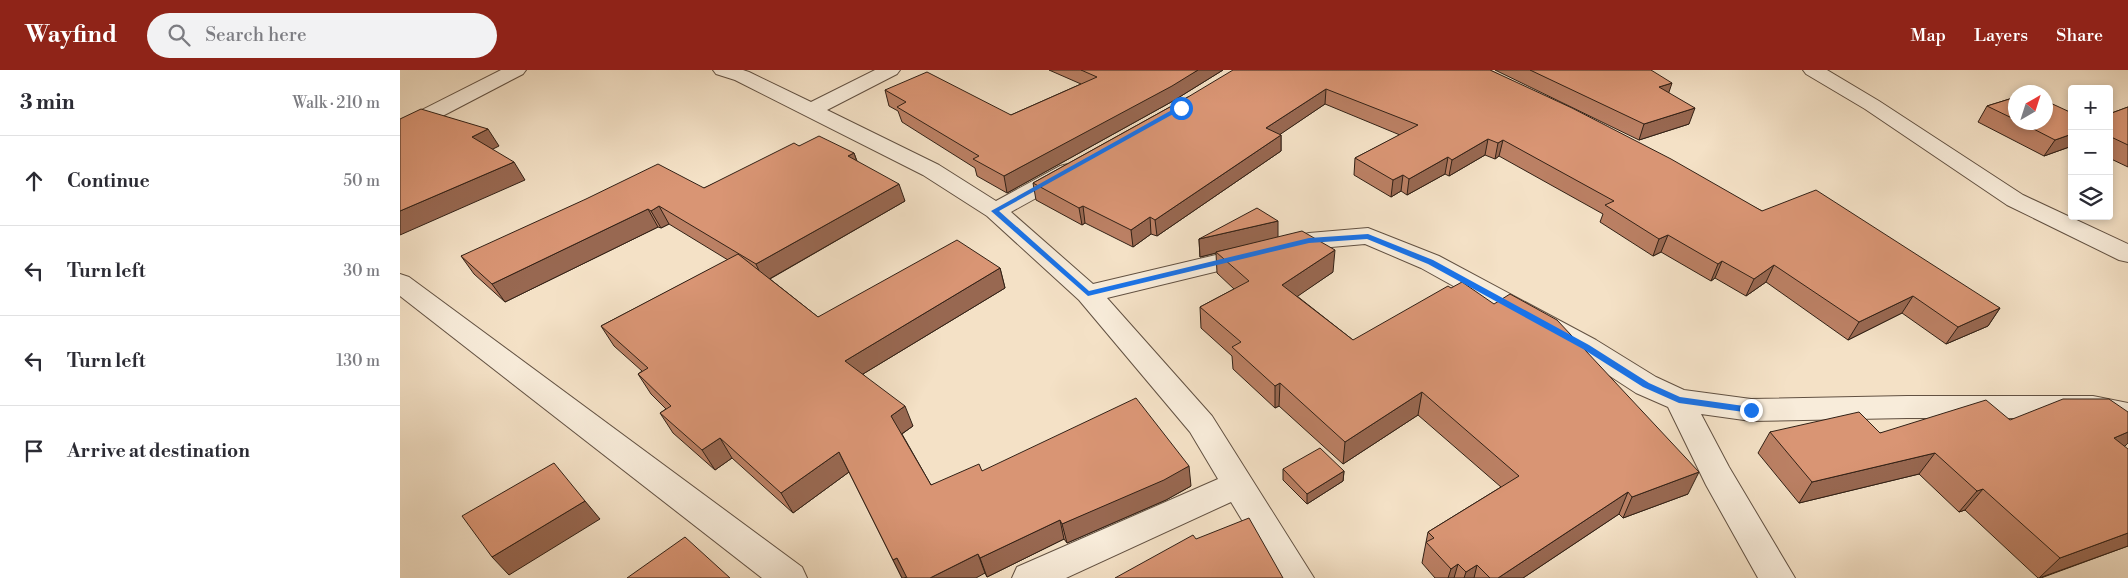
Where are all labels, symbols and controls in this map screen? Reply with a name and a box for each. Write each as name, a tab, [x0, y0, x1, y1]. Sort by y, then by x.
search box	[147, 13, 497, 58]
text: Wayfind	[25, 20, 117, 50]
icon: search	[165, 21, 193, 49]
text: Search here	[205, 23, 307, 47]
text: Map	[1911, 24, 1946, 47]
text: Layers	[1974, 24, 2028, 47]
text: Share	[2056, 24, 2103, 47]
north arrow	[2008, 85, 2053, 130]
map controls	[2068, 85, 2113, 220]
button: +	[2068, 85, 2113, 130]
text: 3 min	[20, 90, 75, 116]
text: Walk · 210 m	[292, 93, 380, 113]
route start	[1170, 97, 1193, 120]
button: −	[2068, 130, 2113, 175]
icon: ahead	[20, 167, 48, 195]
text: Continue	[67, 169, 150, 193]
text: 50 m	[343, 171, 380, 191]
button: layers	[2068, 175, 2113, 220]
icon: left	[20, 257, 48, 285]
text: Turn left	[67, 259, 146, 283]
text: 30 m	[343, 261, 380, 281]
icon: left	[20, 347, 48, 375]
text: Turn left	[67, 349, 146, 373]
text: 130 m	[336, 351, 380, 371]
route end	[1740, 399, 1763, 422]
icon: arrive	[20, 437, 48, 465]
text: Arrive at destination	[67, 439, 250, 463]

